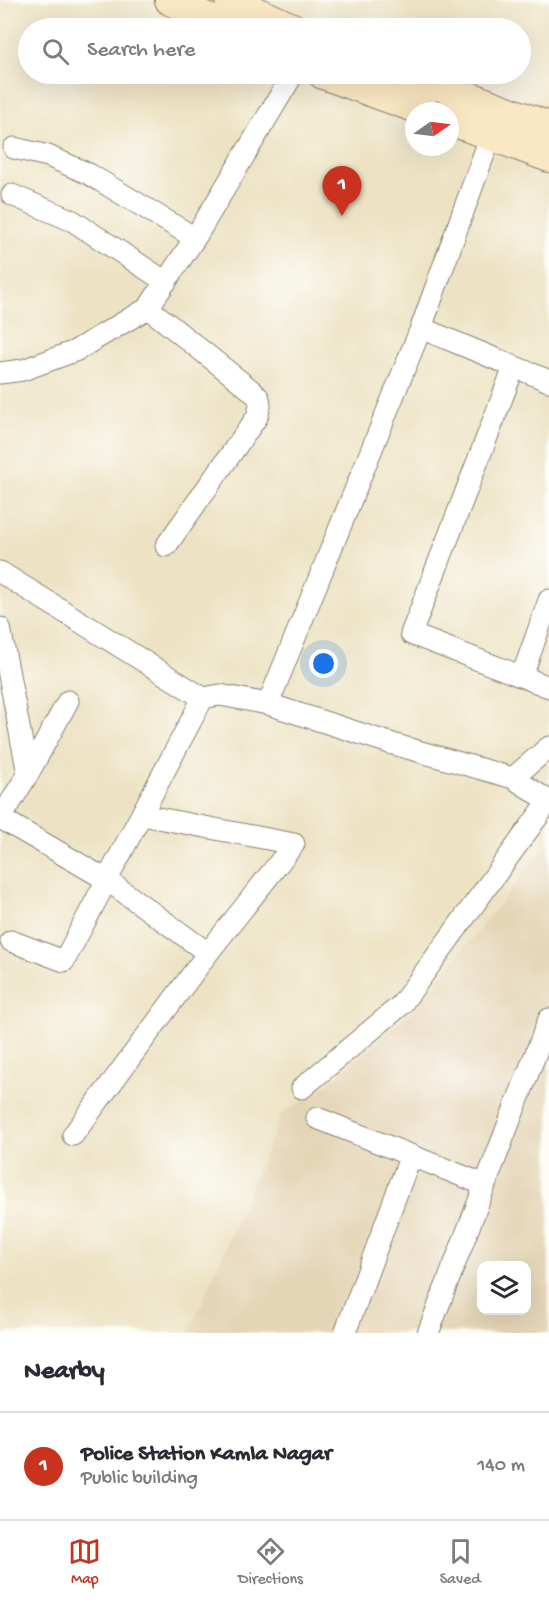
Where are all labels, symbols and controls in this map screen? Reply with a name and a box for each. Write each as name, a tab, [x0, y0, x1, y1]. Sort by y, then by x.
search box	[18, 18, 531, 84]
icon: search	[39, 35, 72, 68]
text: Search here	[87, 38, 195, 64]
north arrow	[405, 102, 459, 156]
pin: 1	[322, 166, 362, 216]
your location	[309, 649, 338, 678]
map controls	[477, 1261, 531, 1315]
button: layers	[477, 1261, 531, 1315]
text: Nearby	[24, 1357, 105, 1388]
text: Police Station Kamla Nagar	[81, 1442, 332, 1468]
text: 1	[39, 1455, 48, 1478]
text: 140 m	[477, 1455, 525, 1478]
text: Public building	[81, 1468, 198, 1491]
tab: Map	[68, 1535, 101, 1590]
tab: Directions	[238, 1535, 303, 1590]
tab: Saved	[440, 1535, 481, 1590]

